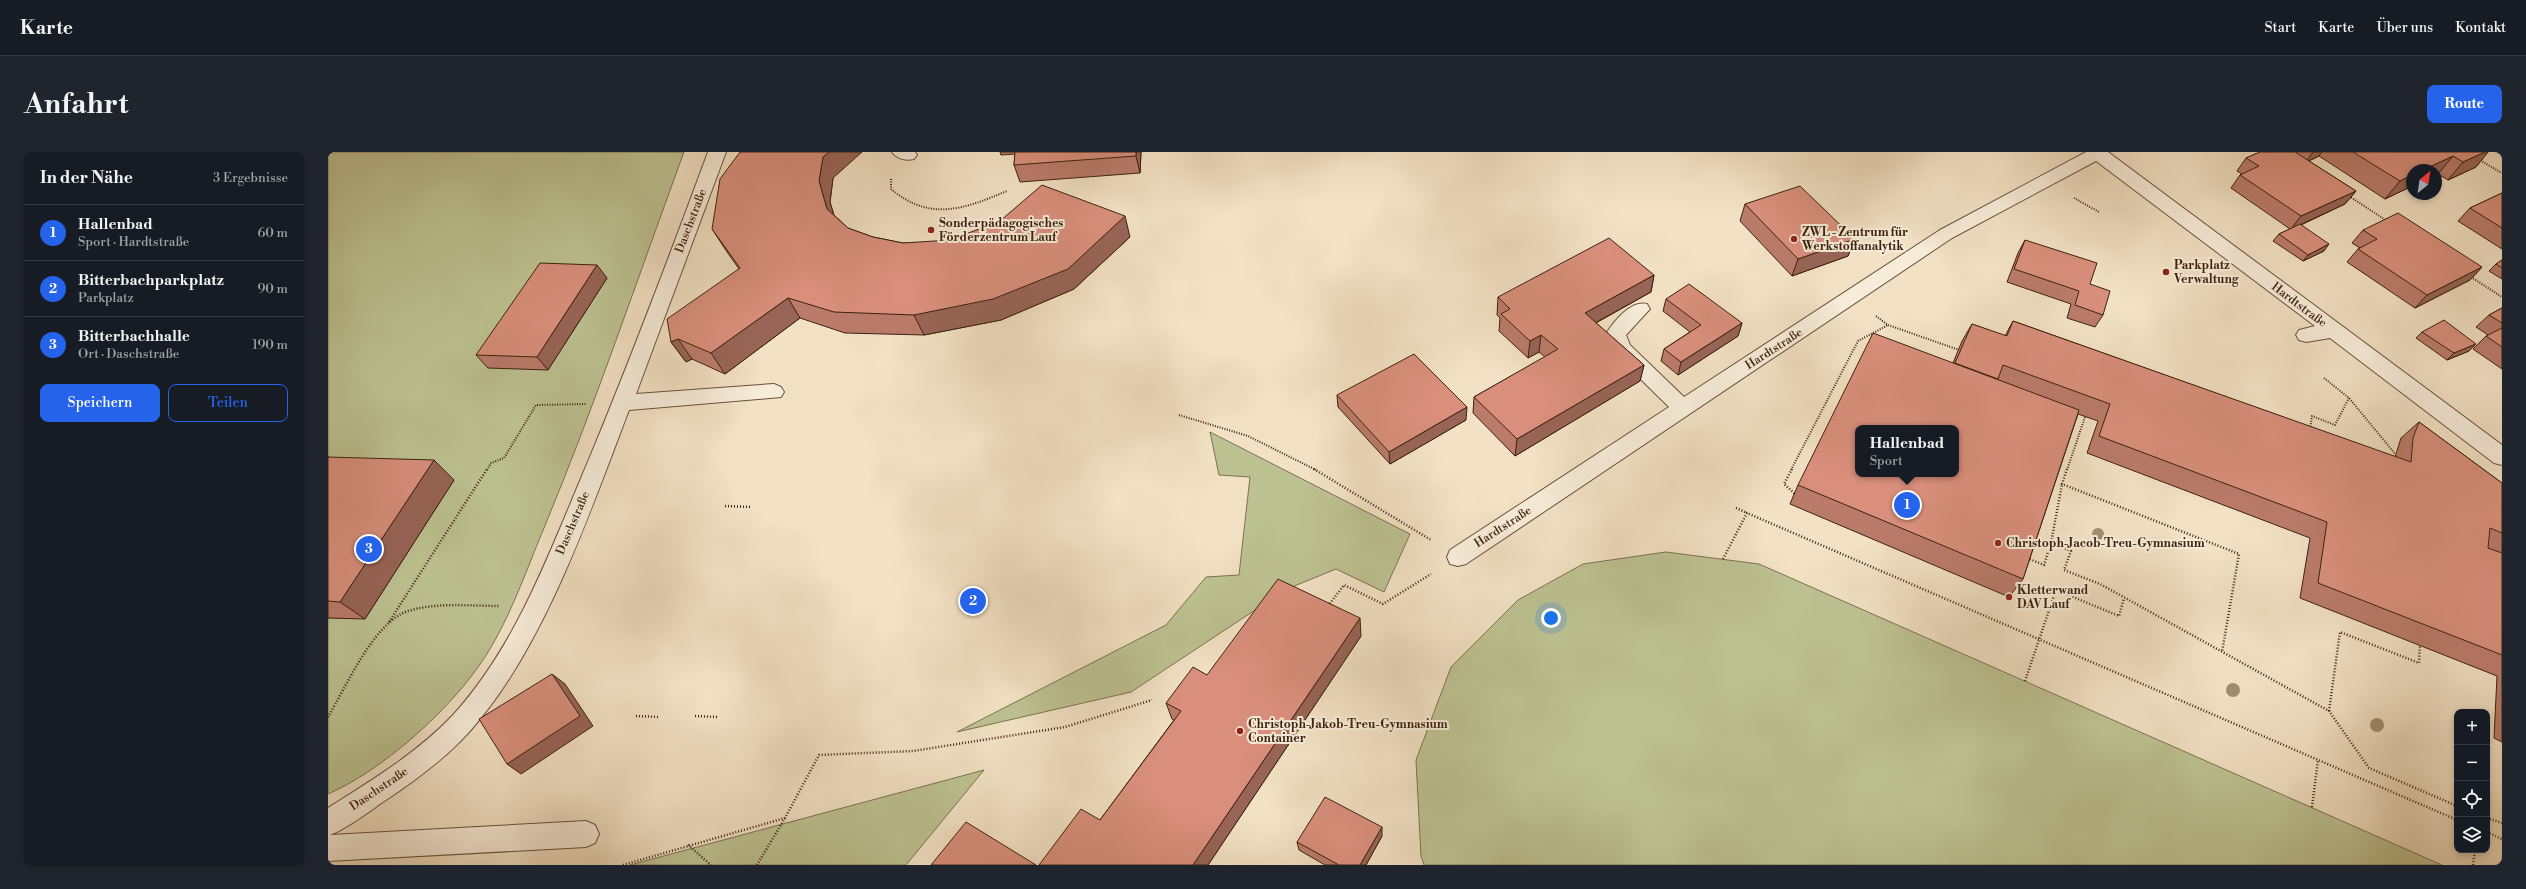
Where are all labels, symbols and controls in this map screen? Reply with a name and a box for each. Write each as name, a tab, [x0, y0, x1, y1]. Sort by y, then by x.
text: Karte	[20, 16, 73, 40]
text: Start	[2264, 19, 2296, 37]
text: Karte	[2318, 19, 2354, 37]
text: Über uns	[2376, 19, 2433, 37]
text: Kontakt	[2455, 19, 2506, 37]
button: Route	[2427, 85, 2502, 123]
text: Anfahrt	[24, 87, 128, 122]
north arrow	[2406, 164, 2442, 200]
text: In der Nähe	[40, 167, 133, 189]
text: 3 Ergebnisse	[213, 170, 288, 186]
street label: Daschstraße	[672, 187, 710, 255]
text: Hallenbad	[78, 215, 153, 234]
place label: Sonderpädagogisches Förderzentrum Lauf	[939, 216, 1064, 245]
text: 1	[50, 225, 56, 241]
text: 60 m	[257, 225, 288, 241]
marker: Sonderpädagogisches Förderzentrum Lauf	[926, 225, 936, 235]
place label: ZWL - Zentrum für Werkstoffanalytik	[1801, 225, 1908, 254]
text: Sport · Hardtstraße	[78, 234, 189, 250]
marker: ZWL - Zentrum für Werkstoffanalytik	[1789, 234, 1799, 244]
place label: Parkplatz Verwaltung	[2173, 258, 2240, 287]
marker: Parkplatz Verwaltung	[2161, 267, 2171, 277]
text: Bitterbachparkplatz	[78, 271, 224, 290]
street label: Hardtstraße	[2268, 279, 2330, 331]
text: 2	[49, 281, 57, 297]
text: 90 m	[257, 281, 288, 297]
text: Parkplatz	[78, 290, 134, 306]
street label: Hardtstraße	[1742, 325, 1806, 373]
text: Bitterbachhalle	[78, 327, 190, 346]
text: 3	[49, 337, 57, 353]
text: 190 m	[252, 337, 288, 353]
text: Ort · Daschstraße	[78, 346, 179, 362]
button: Speichern	[40, 384, 160, 422]
button: Teilen	[168, 384, 288, 422]
popup	[1855, 425, 1959, 477]
text: Hallenbad	[1870, 434, 1944, 453]
text: Sport	[1870, 453, 1903, 469]
street label: Daschstraße	[553, 489, 593, 557]
pin: 1	[1894, 490, 1920, 520]
street label: Hardtstraße	[1471, 503, 1535, 551]
pin: 3	[356, 534, 382, 564]
place label: Christoph-Jacob-Treu-Gymnasium	[2006, 536, 2205, 551]
marker: Christoph-Jacob-Treu-Gymnasium	[1993, 538, 2003, 548]
place label: Kletterwand DAV Lauf	[2017, 583, 2089, 612]
pin: 2	[960, 586, 986, 616]
marker: Kletterwand DAV Lauf	[2004, 592, 2014, 602]
your location	[1541, 608, 1561, 628]
map controls	[2454, 709, 2490, 853]
button: +	[2454, 709, 2490, 745]
place label: Christoph-Jakob-Treu-Gymnasium Container	[1248, 717, 1448, 746]
marker: Christoph-Jakob-Treu-Gymnasium Container	[1235, 726, 1245, 736]
button: −	[2454, 745, 2490, 781]
street label: Daschstraße	[347, 764, 411, 814]
button: locate	[2454, 781, 2490, 817]
button: layers	[2454, 817, 2490, 853]

